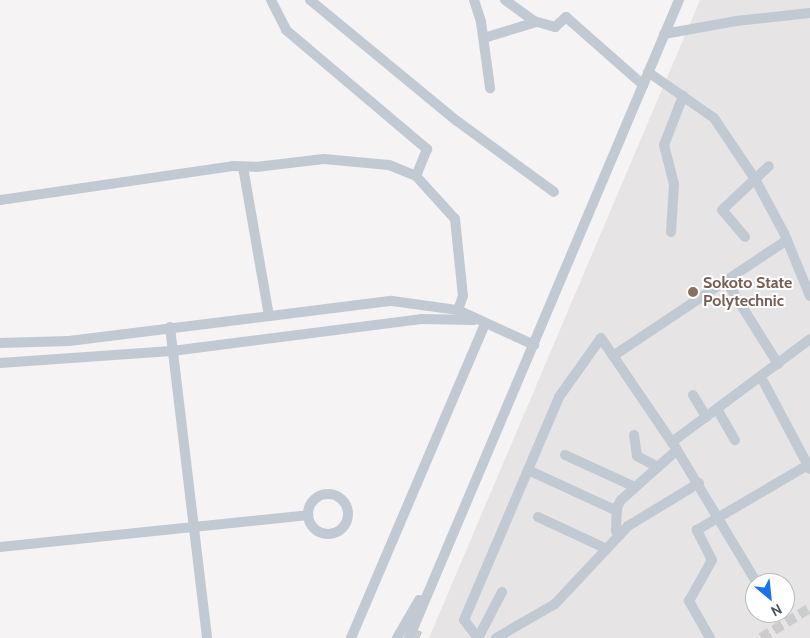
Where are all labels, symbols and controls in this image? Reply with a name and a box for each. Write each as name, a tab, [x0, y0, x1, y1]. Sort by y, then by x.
place label: Sokoto State Polytechnic	[703, 273, 792, 311]
marker: Sokoto State Polytechnic	[687, 286, 699, 298]
north arrow	[745, 573, 795, 623]
text: N	[768, 600, 785, 621]

